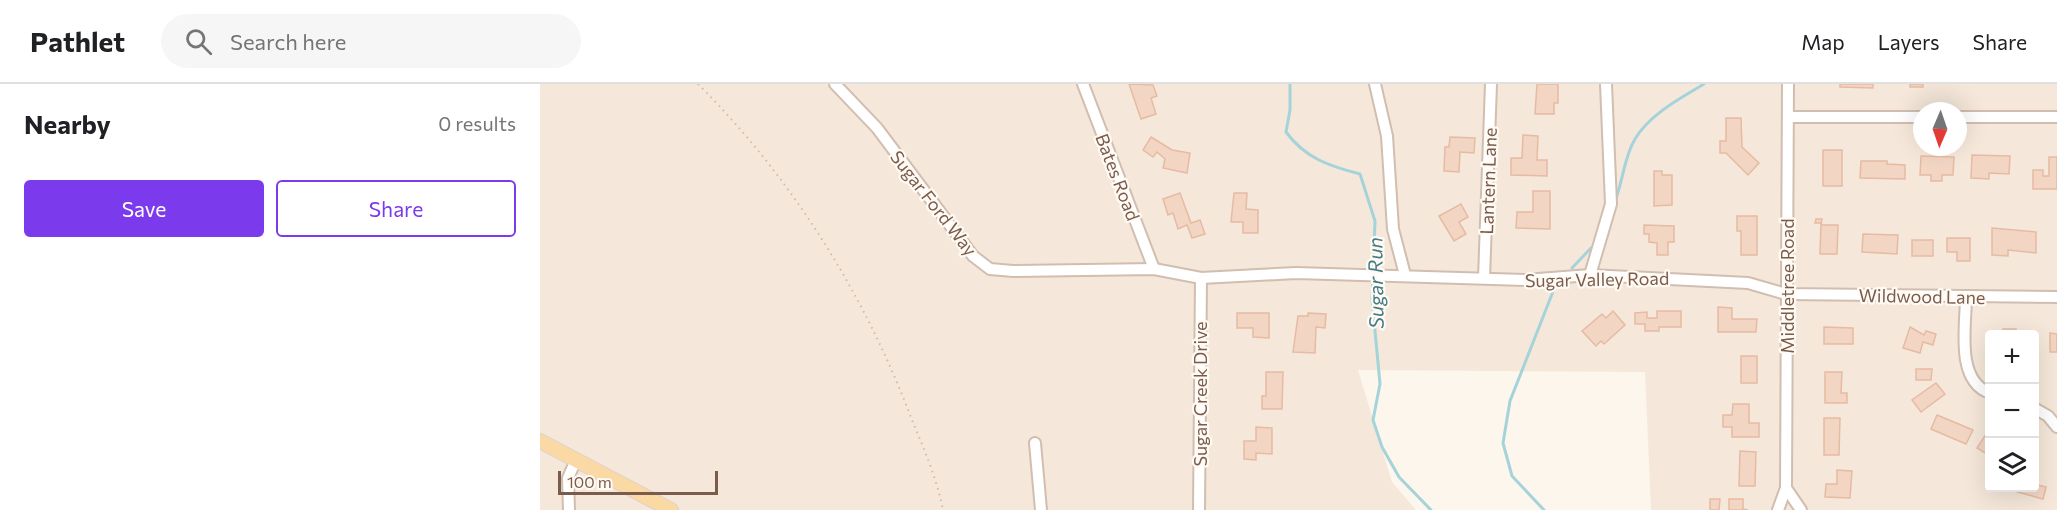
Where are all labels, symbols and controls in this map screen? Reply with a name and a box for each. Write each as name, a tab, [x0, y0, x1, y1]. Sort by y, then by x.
search box	[161, 14, 581, 68]
text: Pathlet	[30, 24, 125, 58]
icon: search	[182, 25, 215, 58]
text: Search here	[230, 28, 346, 55]
text: Map	[1801, 29, 1845, 54]
text: Layers	[1878, 29, 1940, 54]
text: Share	[1973, 29, 2027, 54]
north arrow	[1913, 102, 1967, 156]
text: Nearby	[24, 108, 111, 139]
text: 0 results	[438, 111, 516, 135]
street label: Lantern Lane	[1475, 127, 1501, 235]
street label: Bates Road	[1091, 130, 1145, 224]
street label: Sugar Ford Way	[886, 146, 982, 260]
button: Save	[24, 180, 264, 237]
button: Share	[276, 180, 516, 237]
street label: Middletree Road	[1776, 218, 1798, 354]
water label: Sugar Run	[1362, 237, 1388, 329]
street label: Sugar Valley Road	[1525, 267, 1669, 291]
street label: Wildwood Lane	[1858, 284, 1986, 308]
street label: Sugar Creek Drive	[1189, 321, 1211, 467]
map controls	[1985, 330, 2039, 492]
button: +	[1985, 330, 2039, 384]
button: −	[1985, 384, 2039, 438]
button: layers	[1985, 438, 2039, 492]
scale bar	[558, 468, 718, 496]
text: 100 m	[567, 472, 612, 491]

